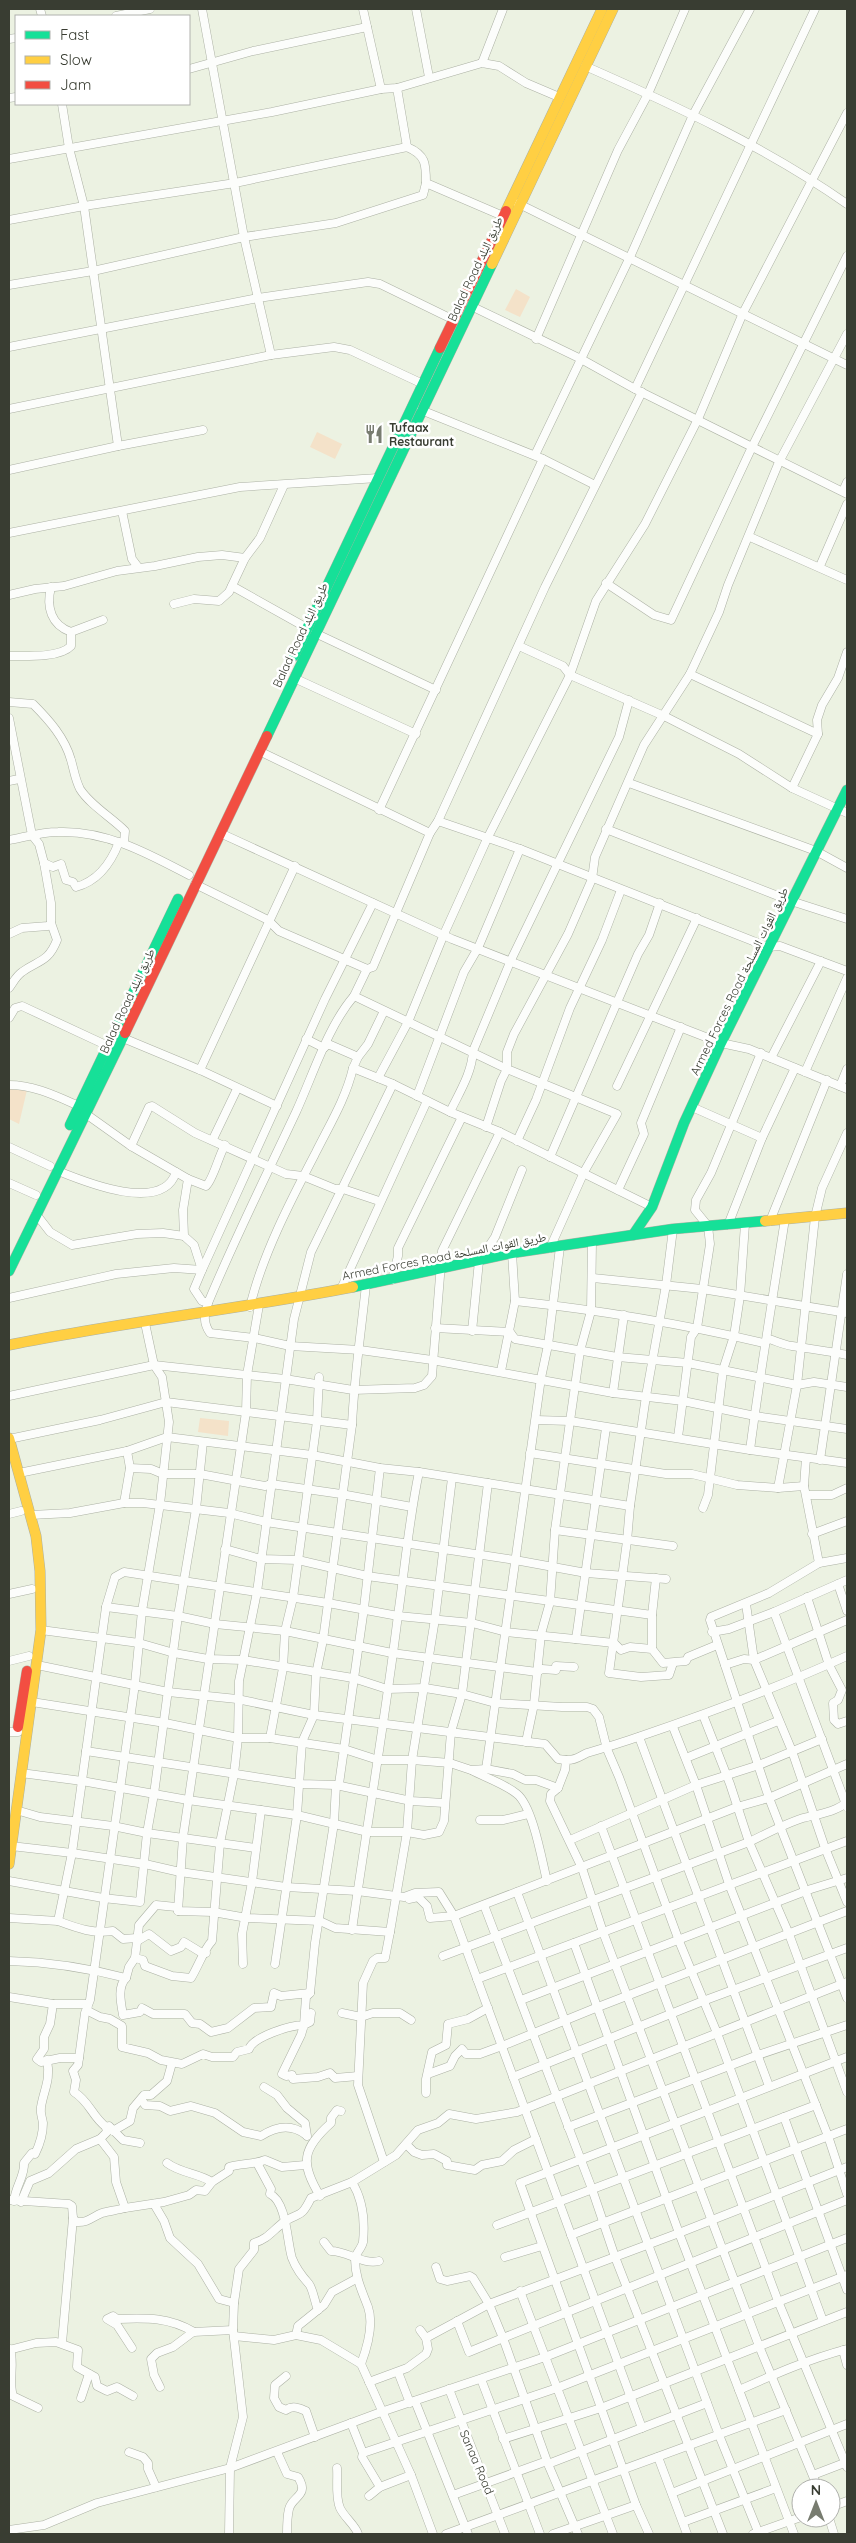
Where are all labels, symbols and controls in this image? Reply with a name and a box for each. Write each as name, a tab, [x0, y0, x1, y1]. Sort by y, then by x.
legend	[15, 15, 190, 105]
text: Fast	[60, 25, 89, 44]
text: Slow	[60, 50, 92, 69]
text: Jam	[60, 75, 91, 94]
street label: Balad Road طريق البلد	[444, 214, 506, 324]
place label: Tufaax Restaurant	[389, 420, 454, 449]
restaurant icon: Tufaax Restaurant	[363, 423, 385, 445]
street label: Balad Road طريق البلد	[269, 580, 331, 690]
street label: Armed Forces Road طريق القوات المسلحة	[687, 884, 791, 1078]
street label: Balad Road طريق البلد	[96, 946, 158, 1056]
street label: Armed Forces Road طريق القوات المسلحة	[341, 1229, 547, 1283]
street label: Sanaa Road	[457, 2427, 497, 2497]
north arrow	[791, 2478, 841, 2528]
text: N	[811, 2481, 821, 2499]

